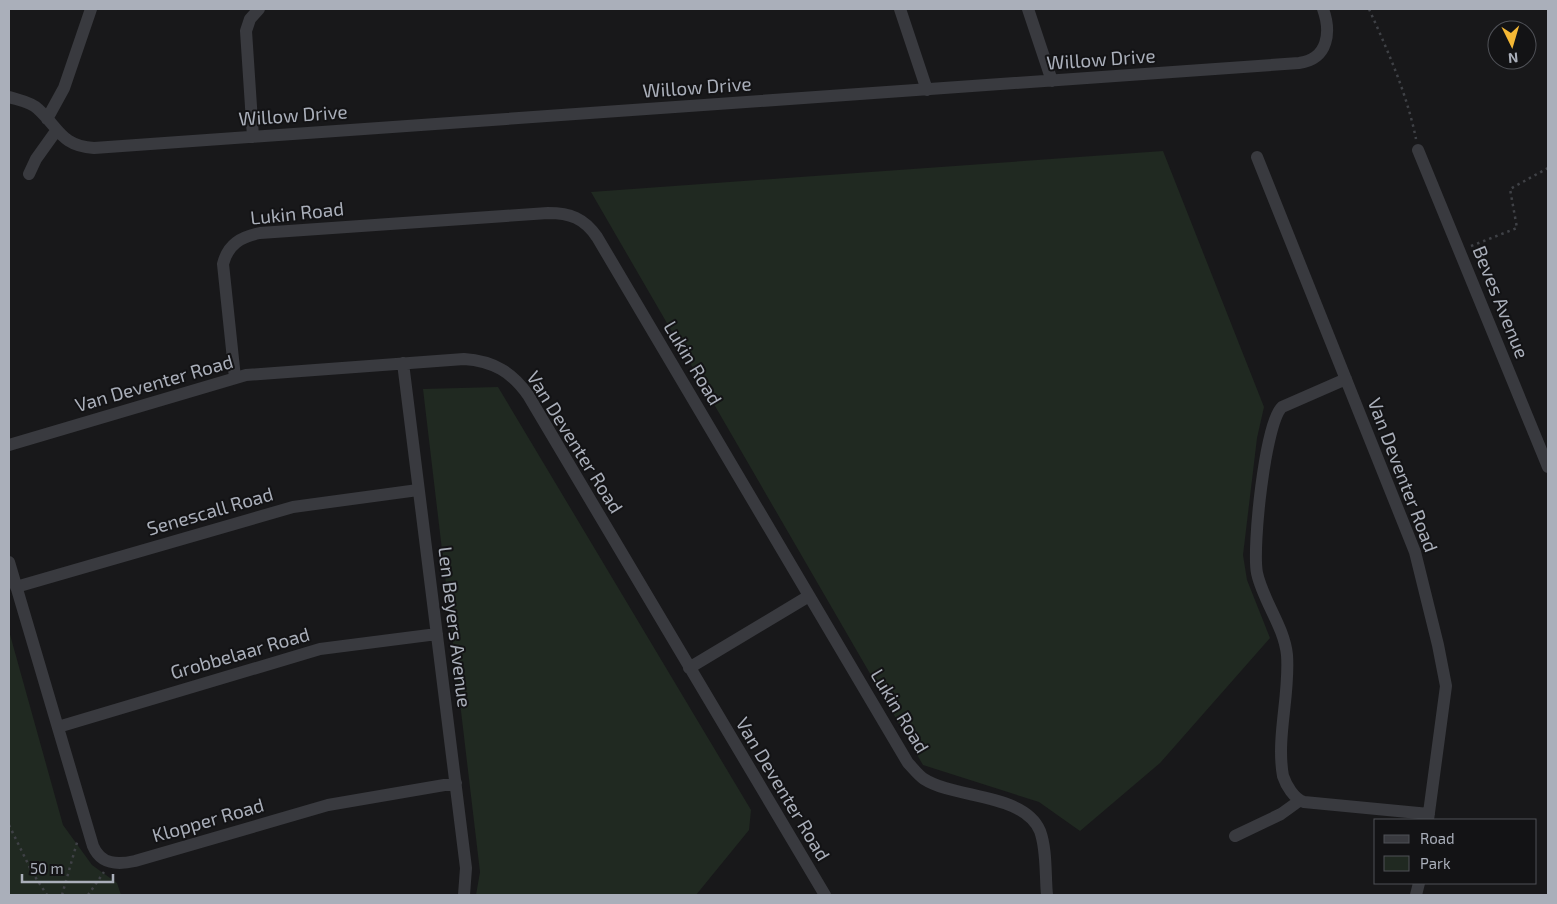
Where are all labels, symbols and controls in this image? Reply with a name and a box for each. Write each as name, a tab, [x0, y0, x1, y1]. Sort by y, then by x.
north arrow	[1487, 20, 1537, 70]
street label: Willow Drive	[1046, 43, 1156, 74]
text: N	[1507, 50, 1519, 67]
street label: Willow Drive	[642, 71, 752, 102]
street label: Willow Drive	[238, 99, 348, 130]
street label: Lukin Road	[249, 196, 345, 229]
street label: Beves Avenue	[1468, 242, 1534, 361]
street label: Lukin Road	[659, 317, 727, 409]
street label: Van Deventer Road	[72, 349, 236, 416]
street label: Van Deventer Road	[522, 366, 628, 517]
street label: Van Deventer Road	[1363, 394, 1443, 555]
street label: Senescall Road	[144, 482, 276, 540]
street label: Len Beyers Avenue	[434, 545, 477, 709]
street label: Grobbelaar Road	[168, 622, 312, 683]
street label: Lukin Road	[866, 665, 934, 757]
street label: Van Deventer Road	[731, 713, 835, 865]
street label: Klopper Road	[149, 793, 266, 846]
legend	[1374, 819, 1537, 884]
text: Road	[1420, 829, 1455, 847]
scale bar	[22, 852, 114, 884]
text: Park	[1420, 854, 1451, 872]
text: 50 m	[30, 859, 64, 877]

